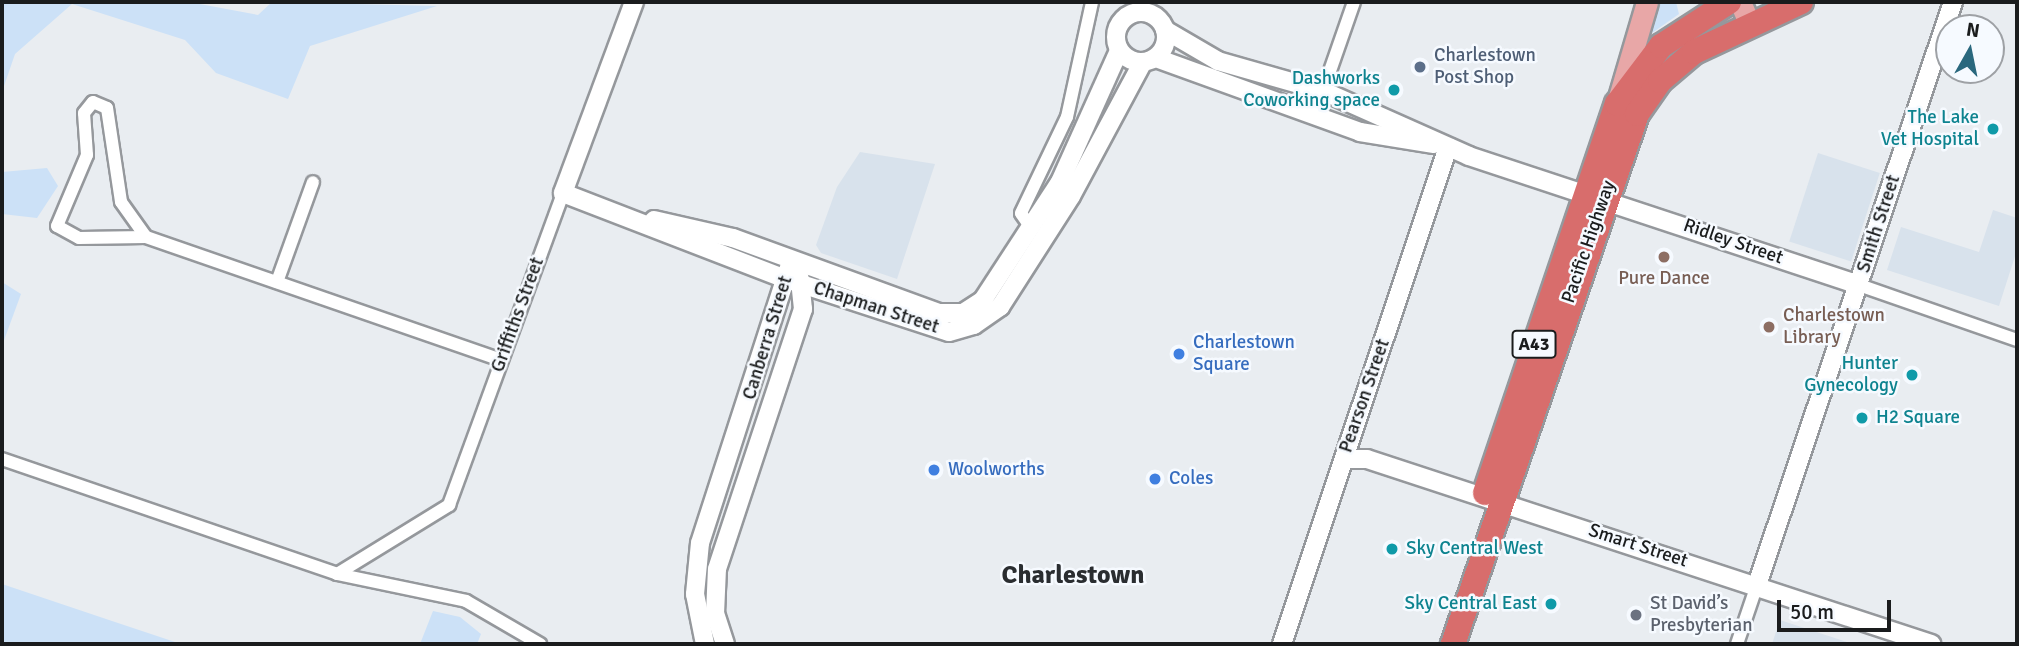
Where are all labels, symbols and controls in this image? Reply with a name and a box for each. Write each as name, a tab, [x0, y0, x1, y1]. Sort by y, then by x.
north arrow	[1935, 14, 2005, 84]
text: N	[1965, 17, 1981, 43]
place label: Charlestown Post Shop	[1434, 45, 1536, 89]
marker: Charlestown Post Shop	[1412, 59, 1428, 75]
place label: Dashworks Coworking space	[1243, 68, 1380, 112]
marker: Dashworks Coworking space	[1386, 82, 1402, 98]
place label: The Lake Vet Hospital	[1881, 107, 1979, 151]
marker: The Lake Vet Hospital	[1985, 121, 2001, 137]
street label: Smith Street	[1852, 172, 1906, 276]
street label: Pacific Highway	[1557, 178, 1621, 306]
street label: Ridley Street	[1680, 214, 1786, 270]
marker: Pure Dance	[1656, 249, 1672, 265]
street label: Griffiths Street	[487, 255, 549, 375]
place label: Pure Dance	[1618, 268, 1710, 290]
street label: Canberra Street	[738, 273, 798, 403]
street label: Chapman Street	[810, 277, 942, 339]
place label: Charlestown Library	[1783, 305, 1885, 349]
marker: Charlestown Library	[1761, 319, 1777, 335]
road number: A43	[1511, 330, 1557, 358]
place label: Charlestown Square	[1193, 332, 1295, 376]
street label: Pearson Street	[1335, 336, 1395, 456]
marker: Charlestown Square	[1171, 346, 1187, 362]
place label: Hunter Gynecology	[1804, 353, 1898, 397]
marker: Hunter Gynecology	[1904, 367, 1920, 383]
place label: H2 Square	[1876, 407, 1960, 429]
marker: H2 Square	[1854, 410, 1870, 426]
place label: Woolworths	[948, 459, 1045, 481]
marker: Woolworths	[926, 462, 942, 478]
place label: Coles	[1169, 468, 1213, 490]
marker: Coles	[1147, 471, 1163, 487]
street label: Smart Street	[1585, 519, 1691, 573]
place label: Sky Central West	[1406, 538, 1543, 560]
marker: Sky Central West	[1384, 541, 1400, 557]
district label: Charlestown	[1002, 560, 1144, 592]
scale bar	[1781, 586, 1895, 630]
place label: Sky Central East	[1405, 593, 1537, 615]
place label: St David’s Presbyterian	[1650, 593, 1753, 637]
marker: Sky Central East	[1543, 596, 1559, 612]
text: 50 m	[1790, 599, 1834, 625]
marker: St David’s Presbyterian	[1628, 607, 1644, 623]

